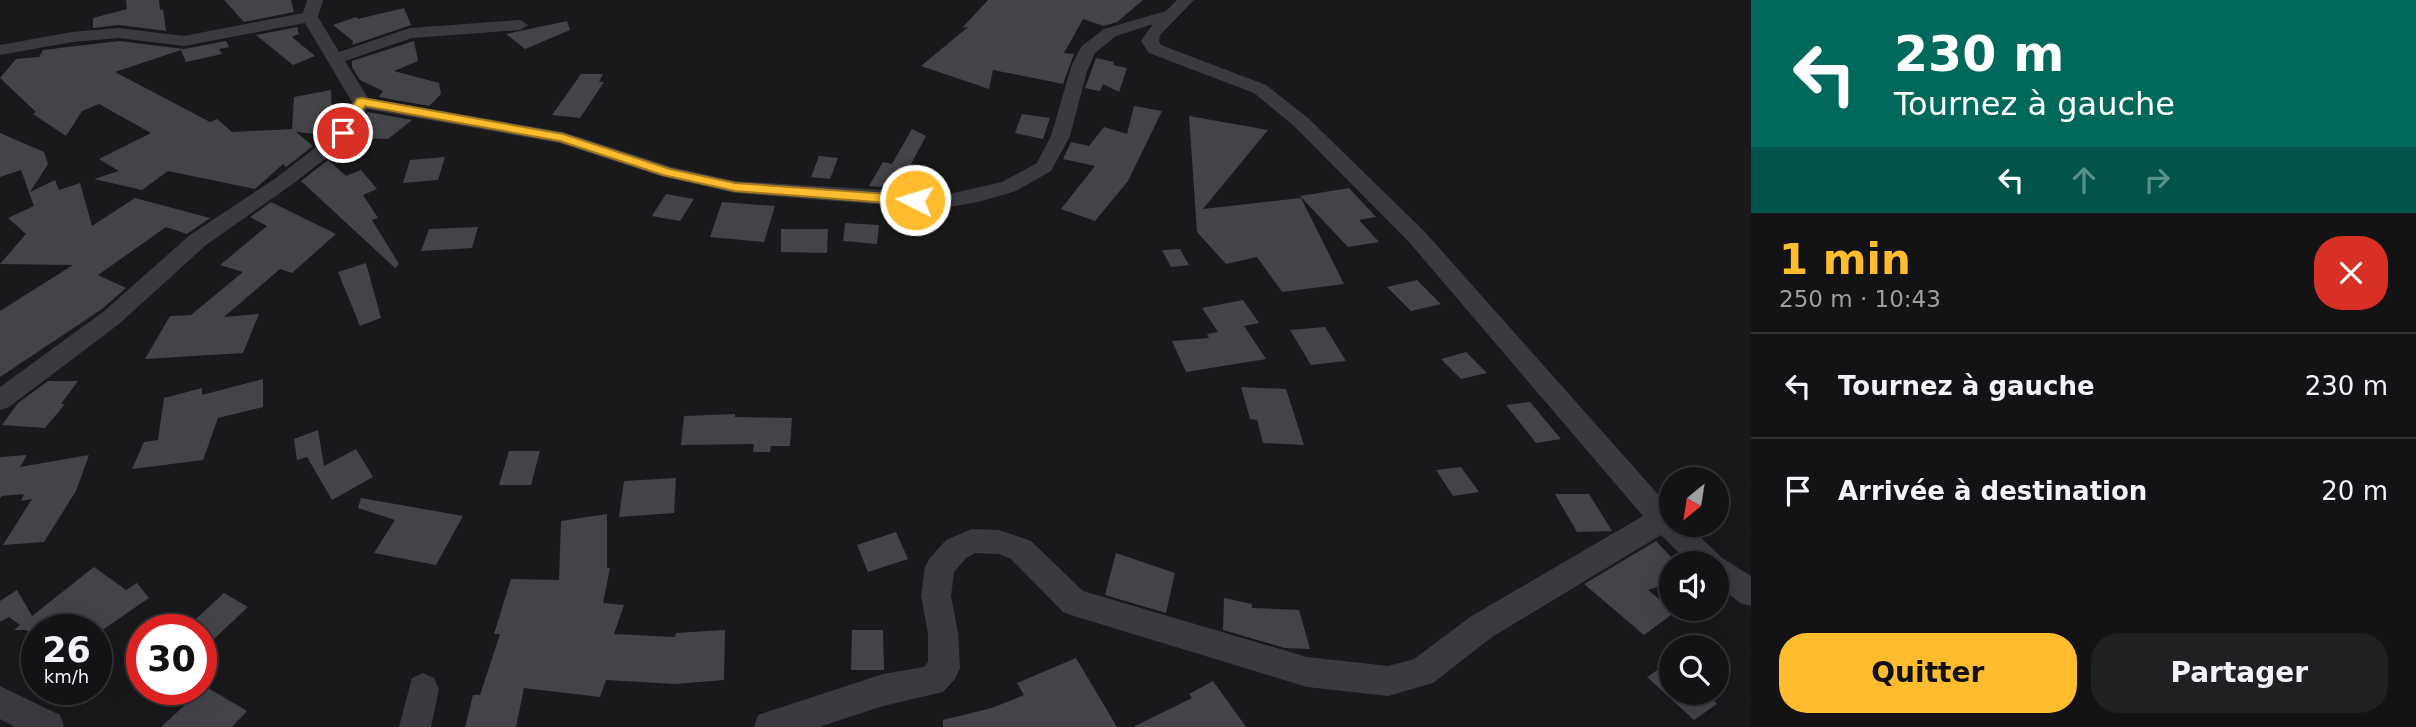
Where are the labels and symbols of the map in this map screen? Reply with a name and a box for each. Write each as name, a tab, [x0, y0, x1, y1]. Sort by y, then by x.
pin	[313, 103, 373, 163]
position arrow	[878, 163, 952, 237]
north arrow	[1659, 467, 1729, 537]
speed limit sign: 30	[126, 614, 217, 705]

